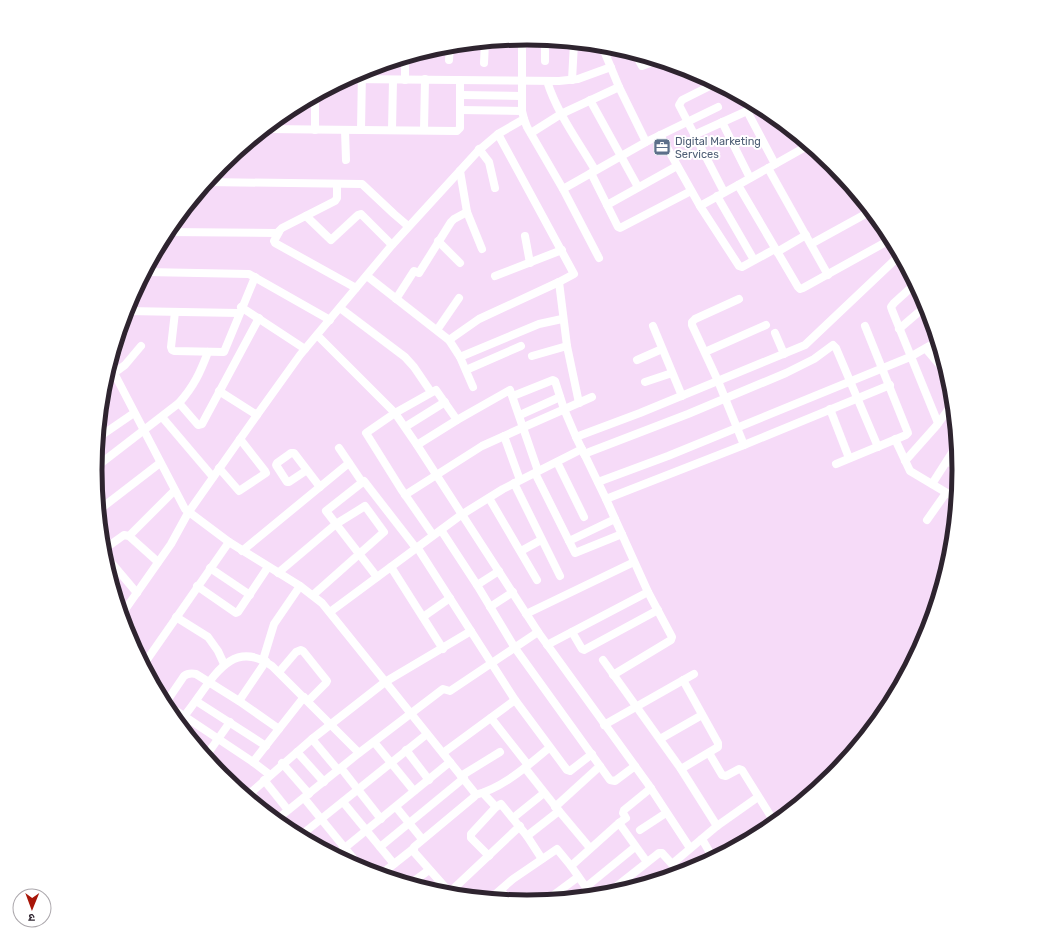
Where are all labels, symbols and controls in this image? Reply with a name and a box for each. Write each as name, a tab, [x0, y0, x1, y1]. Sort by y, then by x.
place label: Digital Marketing Services	[675, 135, 761, 161]
office icon: Digital Marketing Services	[652, 137, 672, 157]
north arrow	[12, 888, 52, 928]
text: उ	[28, 911, 35, 924]

